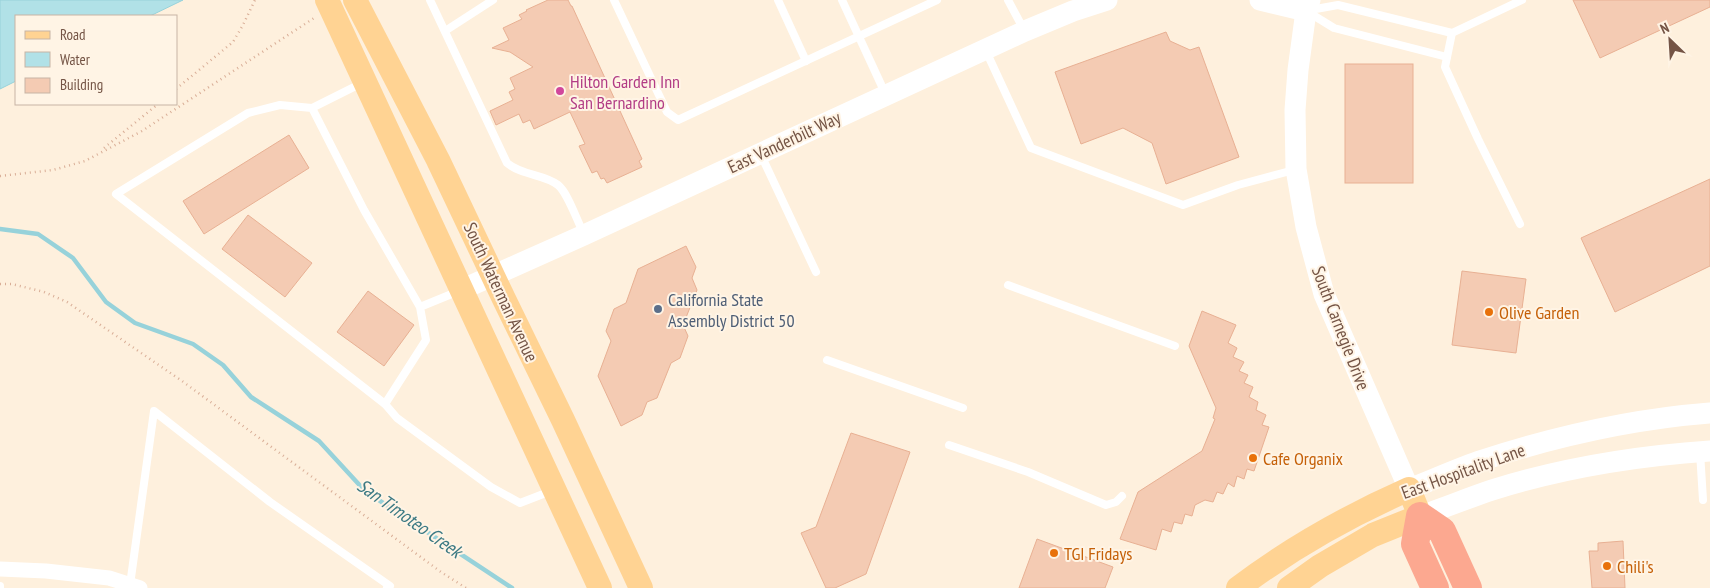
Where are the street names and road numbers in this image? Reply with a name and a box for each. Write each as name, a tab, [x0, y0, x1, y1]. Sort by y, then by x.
street label: East Vanderbilt Way	[724, 106, 844, 178]
street label: South Waterman Avenue	[459, 219, 543, 365]
street label: South Carnegie Drive	[1307, 263, 1375, 393]
street label: East Hospitality Lane	[1398, 438, 1528, 504]

